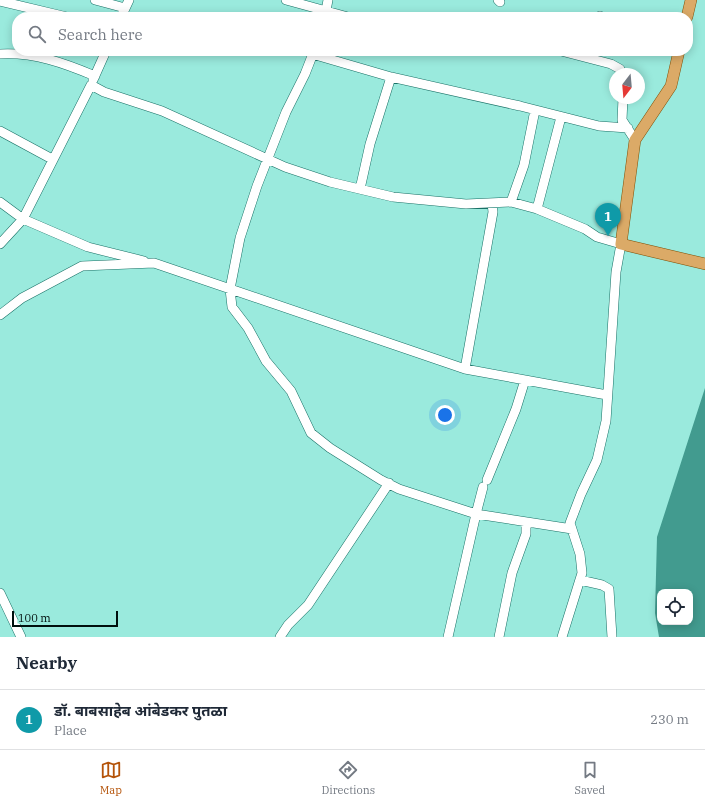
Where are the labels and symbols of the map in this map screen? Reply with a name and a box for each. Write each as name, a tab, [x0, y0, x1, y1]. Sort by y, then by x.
north arrow	[609, 68, 645, 104]
pin: 1	[595, 203, 621, 236]
your location	[435, 405, 455, 425]
scale bar	[12, 609, 118, 628]

